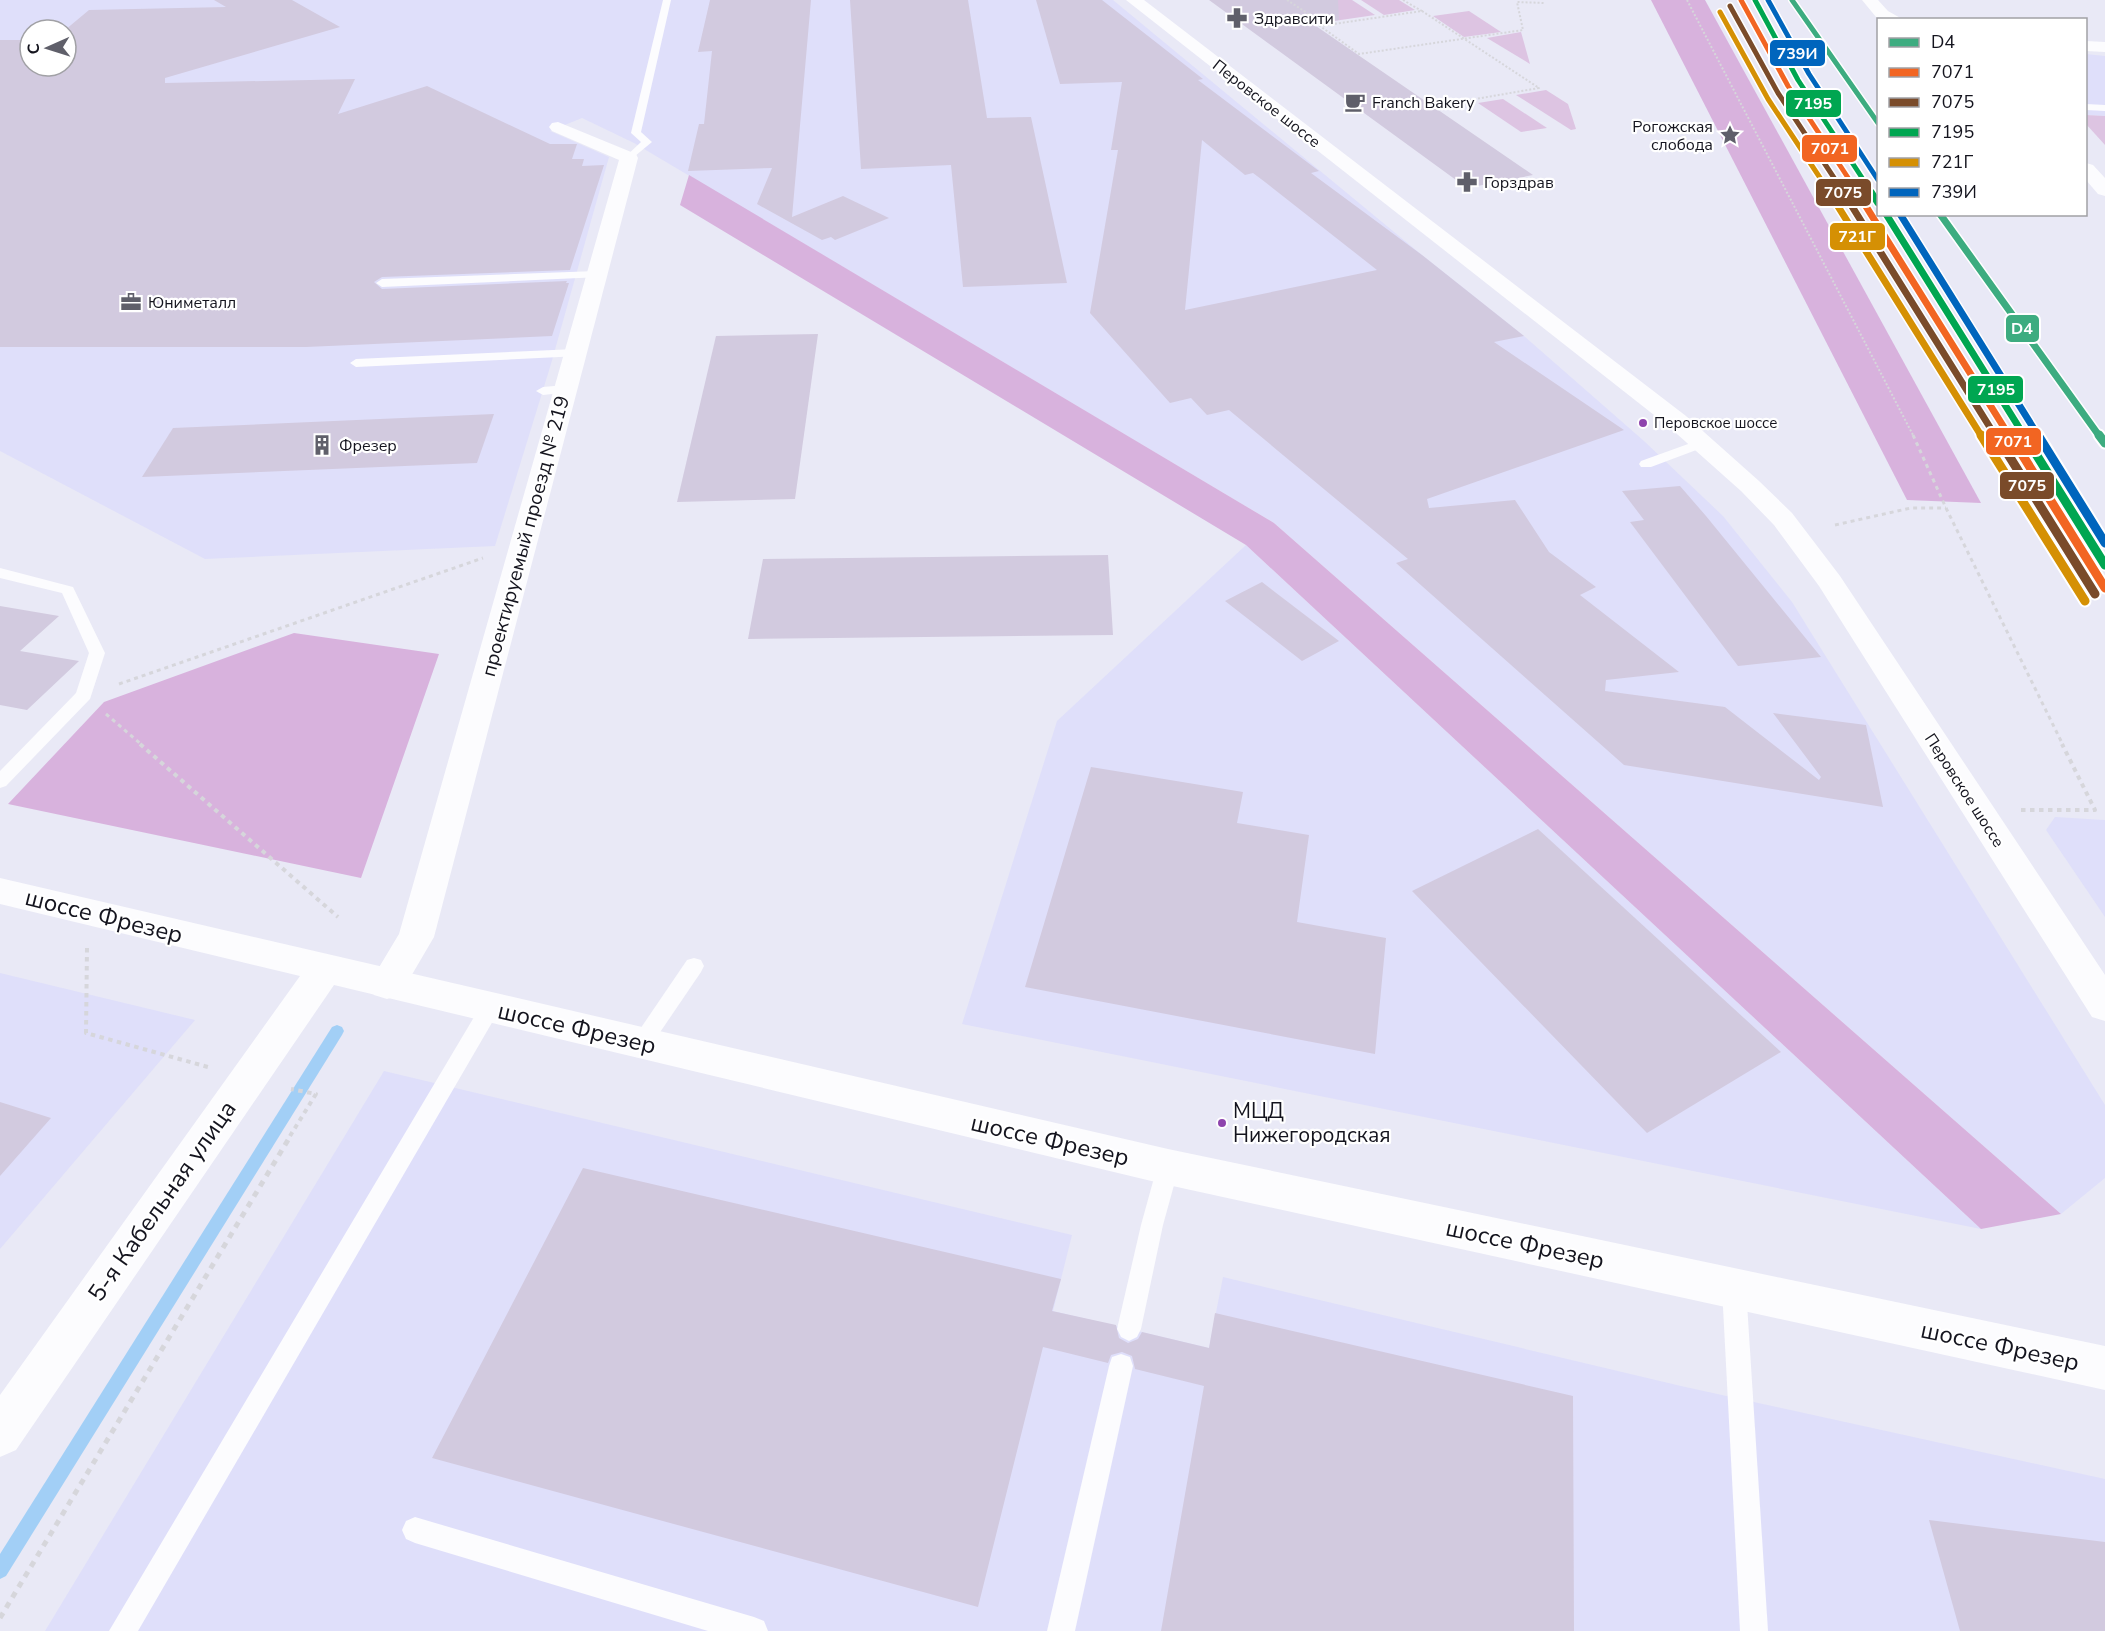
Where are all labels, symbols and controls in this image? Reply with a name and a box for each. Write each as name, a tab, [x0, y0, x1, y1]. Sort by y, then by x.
pharmacy icon: Здравсити	[1225, 6, 1249, 30]
place label: Здравсити	[1254, 8, 1334, 30]
north arrow	[18, 18, 78, 78]
legend	[1877, 18, 2087, 216]
text: D4	[1931, 30, 1955, 54]
line badge: 739И	[1769, 39, 1826, 67]
text: С	[23, 43, 45, 55]
text: 739И	[1777, 43, 1817, 65]
street label: Перовское шоссе	[1208, 55, 1325, 153]
text: 7071	[1931, 60, 1974, 84]
line badge: 7195	[1785, 89, 1842, 118]
cafe icon: Franch Bakery	[1343, 90, 1367, 114]
text: 7075	[1931, 90, 1974, 114]
place label: Franch Bakery	[1372, 92, 1475, 114]
text: 7195	[1794, 93, 1832, 115]
place label: Рогожская слобода	[1632, 116, 1713, 156]
text: 7195	[1931, 120, 1974, 144]
place icon: Рогожская слобода	[1718, 123, 1742, 147]
line badge: 7071	[1801, 134, 1858, 163]
text: 7071	[1811, 138, 1849, 160]
text: 721Г	[1931, 150, 1973, 174]
pharmacy icon: Горздрав	[1455, 170, 1479, 194]
place label: Горздрав	[1484, 172, 1554, 194]
line badge: 7075	[1815, 178, 1872, 207]
text: 739И	[1931, 180, 1977, 204]
text: 7075	[1824, 182, 1862, 204]
line badge: 721Г	[1829, 222, 1886, 251]
text: 721Г	[1838, 226, 1876, 248]
office icon: Юниметалл	[119, 290, 143, 314]
place label: Юниметалл	[148, 292, 236, 314]
line badge: D4	[2005, 314, 2040, 343]
text: D4	[2011, 318, 2033, 340]
line badge: 7195	[1967, 375, 2024, 404]
text: 7195	[1977, 379, 2015, 401]
street label: проектируемый проезд № 219	[475, 393, 576, 680]
place label: Перовское шоссе	[1654, 413, 1777, 433]
marker: Перовское шоссе	[1637, 417, 1649, 429]
line badge: 7071	[1985, 427, 2042, 456]
text: 7071	[1994, 431, 2032, 453]
building icon: Фрезер	[310, 433, 334, 457]
place label: Фрезер	[339, 435, 397, 457]
line badge: 7075	[1999, 471, 2055, 500]
text: 7075	[2008, 475, 2046, 497]
street label: Перовское шоссе	[1919, 729, 2009, 852]
street label: шоссе Фрезер	[22, 881, 186, 951]
street label: шоссе Фрезер	[495, 994, 659, 1062]
street label: 5-я Кабельная улица	[81, 1094, 243, 1308]
place label: МЦД Нижегородская	[1233, 1097, 1391, 1149]
street label: шоссе Фрезер	[968, 1106, 1132, 1174]
marker: МЦД Нижегородская	[1216, 1117, 1228, 1129]
street label: шоссе Фрезер	[1443, 1212, 1607, 1276]
street label: шоссе Фрезер	[1918, 1314, 2082, 1378]

